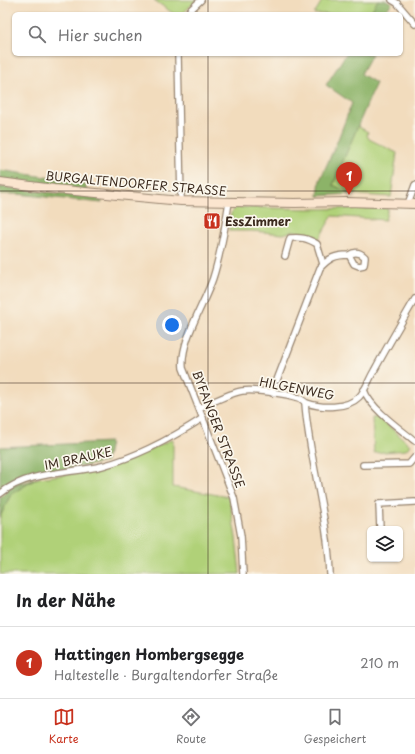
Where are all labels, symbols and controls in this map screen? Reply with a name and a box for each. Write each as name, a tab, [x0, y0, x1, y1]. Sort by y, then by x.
search box	[12, 12, 403, 56]
icon: search	[26, 23, 48, 45]
text: Hier suchen	[58, 23, 143, 46]
pin: 1	[336, 162, 362, 195]
street label: BURGALTENDORFER STRASSE	[45, 166, 228, 200]
restaurant icon: EssZimmer	[202, 211, 222, 231]
place label: EssZimmer	[225, 212, 292, 230]
your location	[162, 315, 182, 335]
street label: BYFANGER STRASSE	[188, 367, 250, 491]
street label: HILGENWEG	[258, 372, 336, 404]
street label: IM BRAUKE	[42, 442, 114, 474]
map controls	[367, 526, 403, 562]
button: layers	[367, 526, 403, 562]
text: In der Nähe	[16, 587, 115, 613]
text: Hattingen Hombergsegge	[54, 642, 244, 665]
text: 1	[26, 653, 32, 672]
text: 210 m	[360, 653, 399, 672]
text: Haltestelle · Burgaltendorfer Straße	[54, 665, 278, 684]
tab: Karte	[49, 706, 79, 747]
tab: Route	[176, 706, 206, 747]
tab: Gespeichert	[304, 706, 366, 747]

